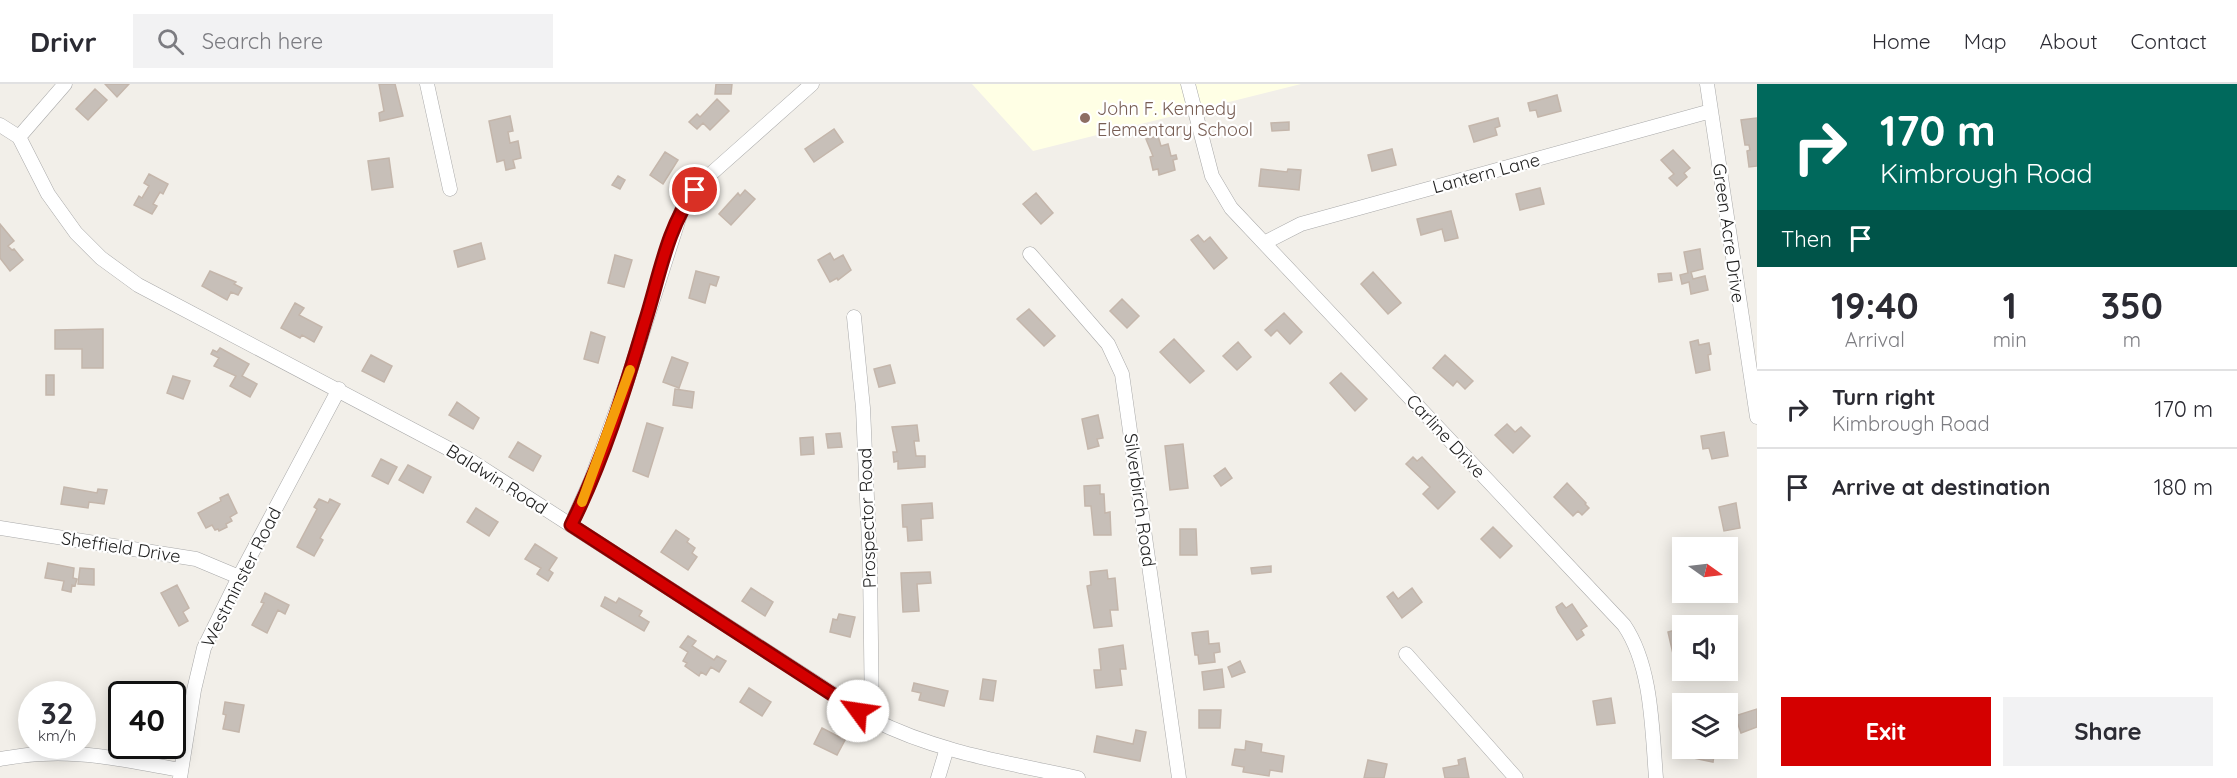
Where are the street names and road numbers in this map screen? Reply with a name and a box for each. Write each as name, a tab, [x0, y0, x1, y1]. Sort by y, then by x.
street label: Lantern Lane	[1430, 148, 1542, 198]
street label: Green Acre Drive	[1708, 162, 1750, 304]
street label: Carline Drive	[1401, 389, 1491, 483]
street label: Silverbirch Road	[1119, 432, 1161, 568]
street label: Baldwin Road	[442, 439, 552, 519]
street label: Prospector Road	[853, 447, 881, 589]
street label: Westminster Road	[196, 503, 286, 651]
street label: Sheffield Drive	[60, 526, 182, 568]

